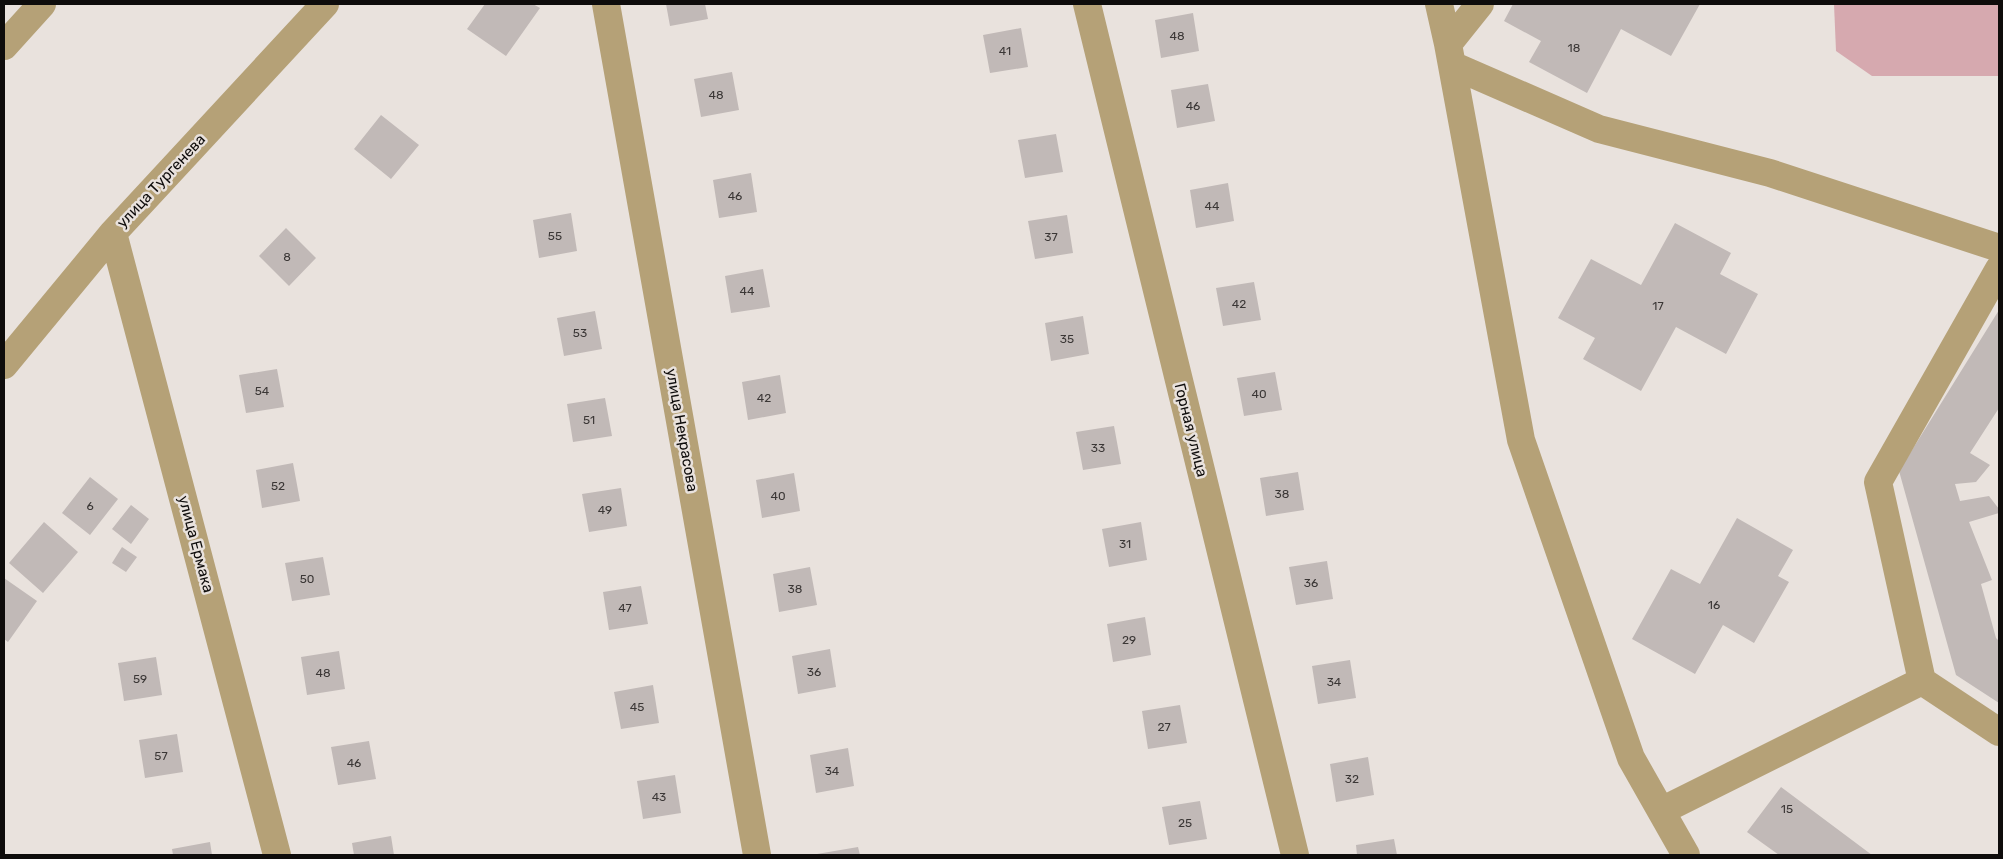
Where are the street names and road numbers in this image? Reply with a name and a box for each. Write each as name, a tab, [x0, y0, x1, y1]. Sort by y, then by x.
street label: улица Тургенева	[113, 130, 209, 232]
street label: улица Некрасова	[662, 367, 702, 493]
street label: Горная улица	[1171, 381, 1211, 479]
street label: улица Ермака	[174, 494, 218, 594]

